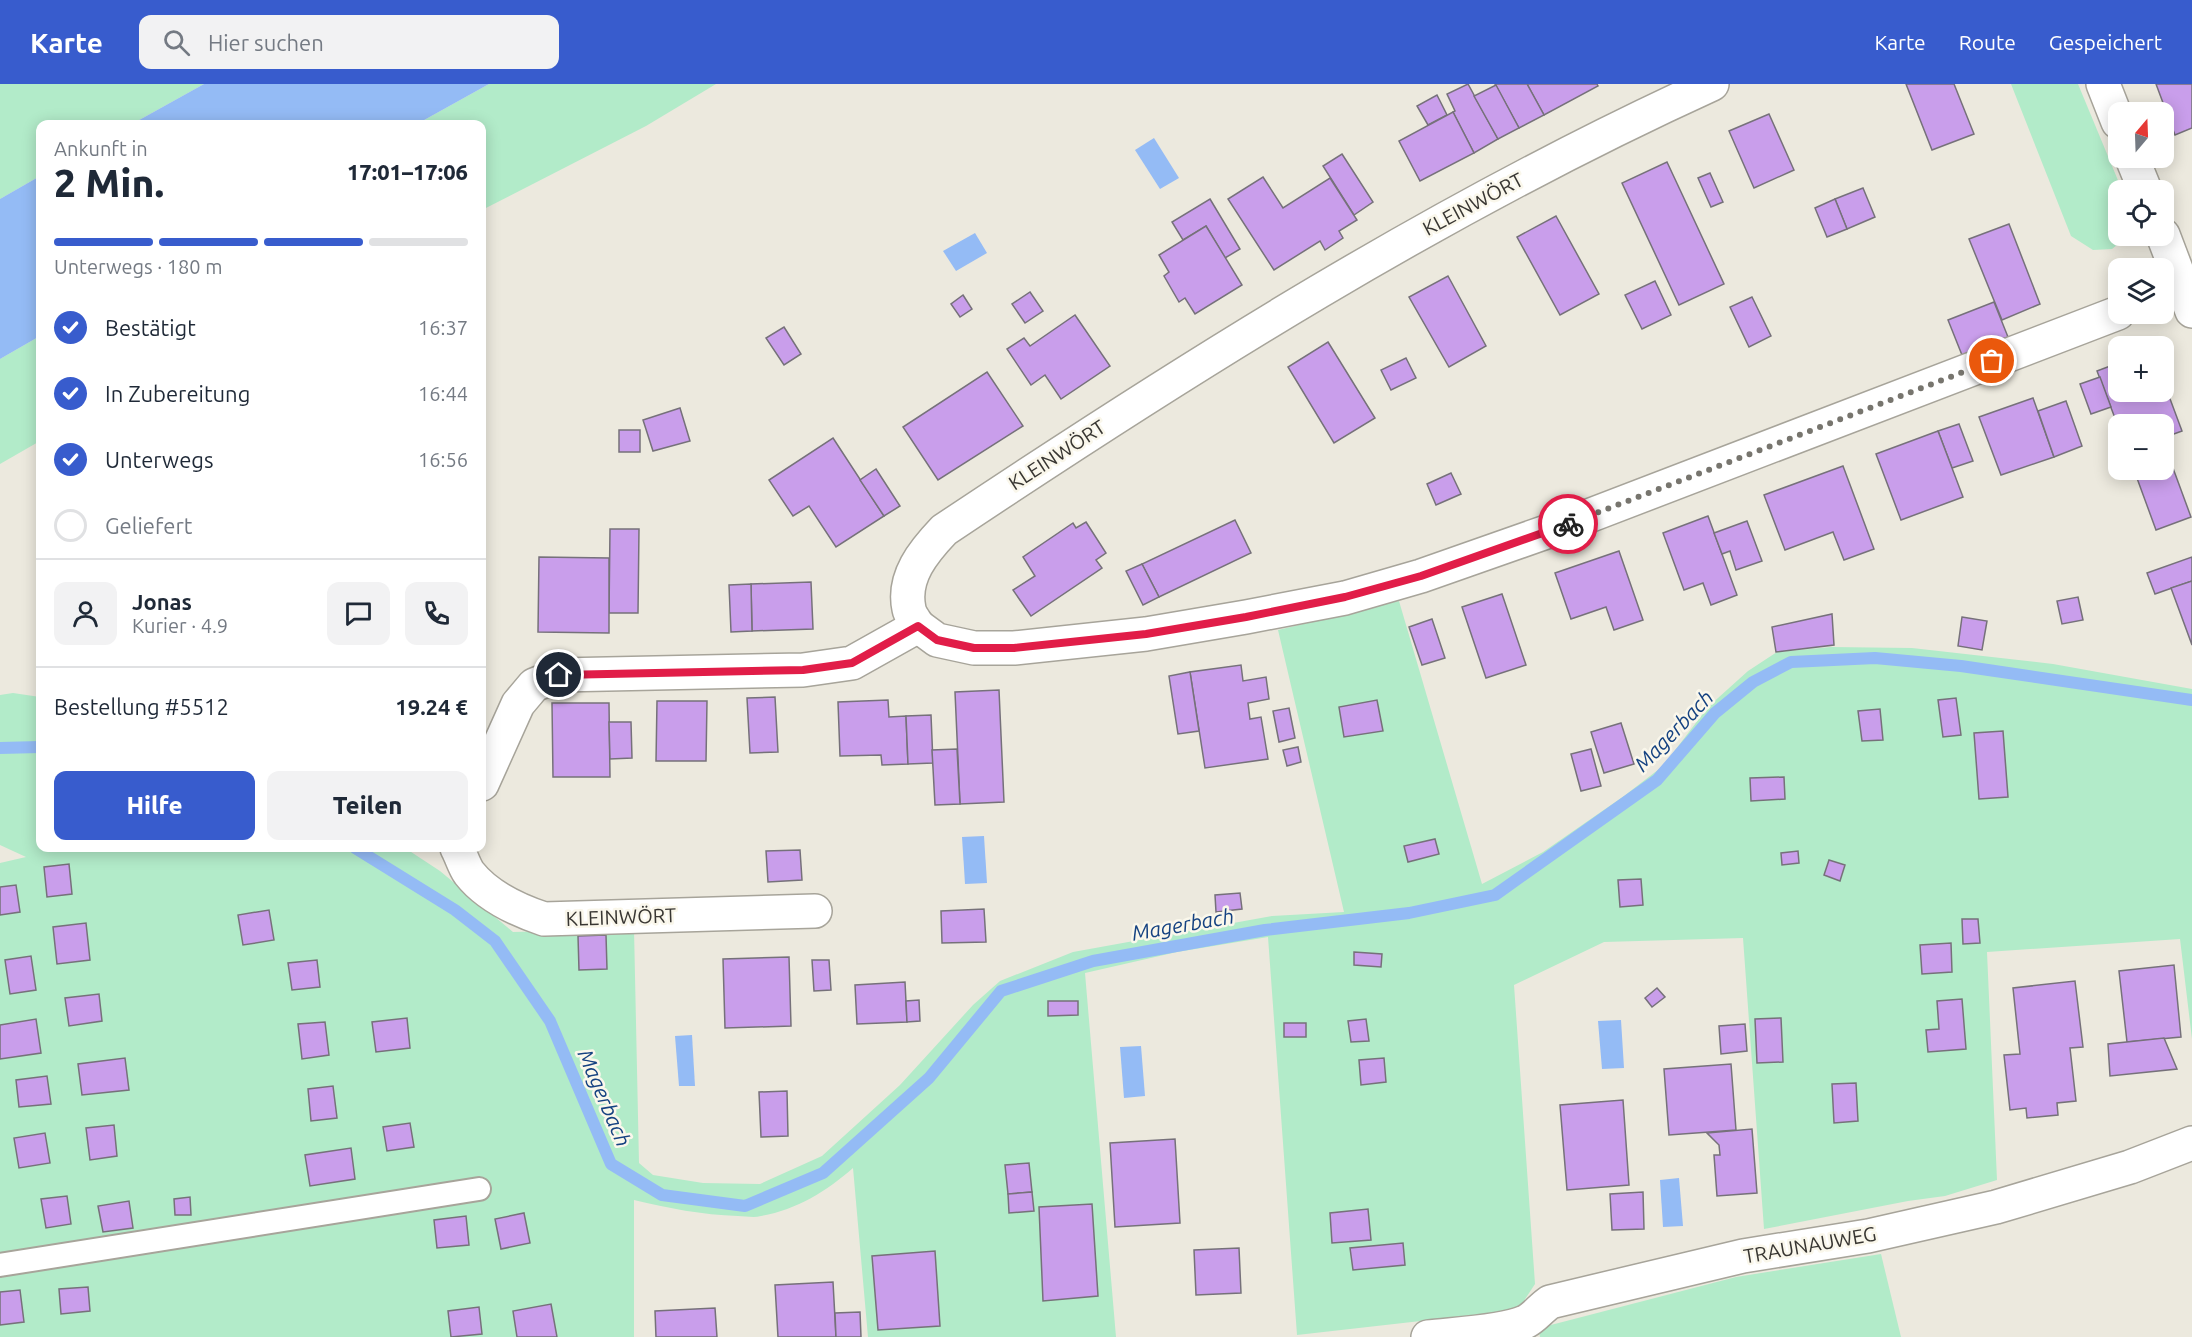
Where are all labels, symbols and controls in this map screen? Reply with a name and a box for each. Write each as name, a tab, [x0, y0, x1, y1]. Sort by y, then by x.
search box	[139, 15, 559, 69]
icon: search	[160, 26, 193, 59]
text: Karte	[30, 27, 103, 58]
text: Hier suchen	[208, 30, 324, 55]
text: Karte	[1874, 30, 1926, 54]
text: Route	[1959, 30, 2016, 54]
text: Gespeichert	[2049, 30, 2162, 54]
north arrow	[2108, 102, 2174, 168]
map controls	[2108, 102, 2174, 480]
text: Ankunft in	[54, 137, 148, 160]
text: 17:01–17:06	[347, 159, 468, 184]
text: 2 Min.	[54, 161, 164, 204]
street label: KLEINWÖRT	[1419, 167, 1527, 240]
button: locate	[2108, 180, 2174, 246]
text: Unterwegs · 180 m	[54, 255, 222, 278]
button: layers	[2108, 258, 2174, 324]
icon: check	[54, 311, 87, 344]
text: Bestätigt	[105, 315, 196, 340]
text: 16:37	[418, 316, 468, 339]
pin	[1966, 335, 2017, 386]
button: +	[2108, 336, 2174, 402]
icon: bag	[1975, 344, 2008, 377]
icon: check	[54, 377, 87, 410]
text: In Zubereitung	[105, 381, 250, 406]
text: 16:44	[418, 382, 468, 405]
button: −	[2108, 414, 2174, 480]
street label: KLEINWÖRT	[1004, 415, 1109, 494]
icon: check	[54, 443, 87, 476]
text: Unterwegs	[105, 447, 214, 472]
text: 16:56	[418, 448, 468, 471]
courier	[1538, 494, 1598, 554]
icon: bike	[1552, 508, 1585, 541]
text: Geliefert	[105, 513, 192, 538]
button: person	[54, 582, 117, 645]
button: chat	[327, 582, 390, 645]
button: phone	[405, 582, 468, 645]
text: Jonas	[132, 589, 192, 614]
text: Kurier · 4.9	[132, 614, 228, 637]
pin	[533, 649, 584, 700]
icon: home	[542, 658, 575, 691]
water label: Magerbach	[1629, 685, 1718, 776]
text: Bestellung #5512	[54, 694, 229, 719]
text: 19.24 €	[395, 694, 468, 719]
button: Hilfe	[54, 771, 255, 840]
button: Teilen	[267, 771, 468, 840]
street label: KLEINWÖRT	[565, 903, 677, 930]
water label: Magerbach	[1130, 903, 1236, 945]
water label: Magerbach	[574, 1045, 636, 1150]
street label: TRAUNAUWEG	[1742, 1222, 1878, 1267]

